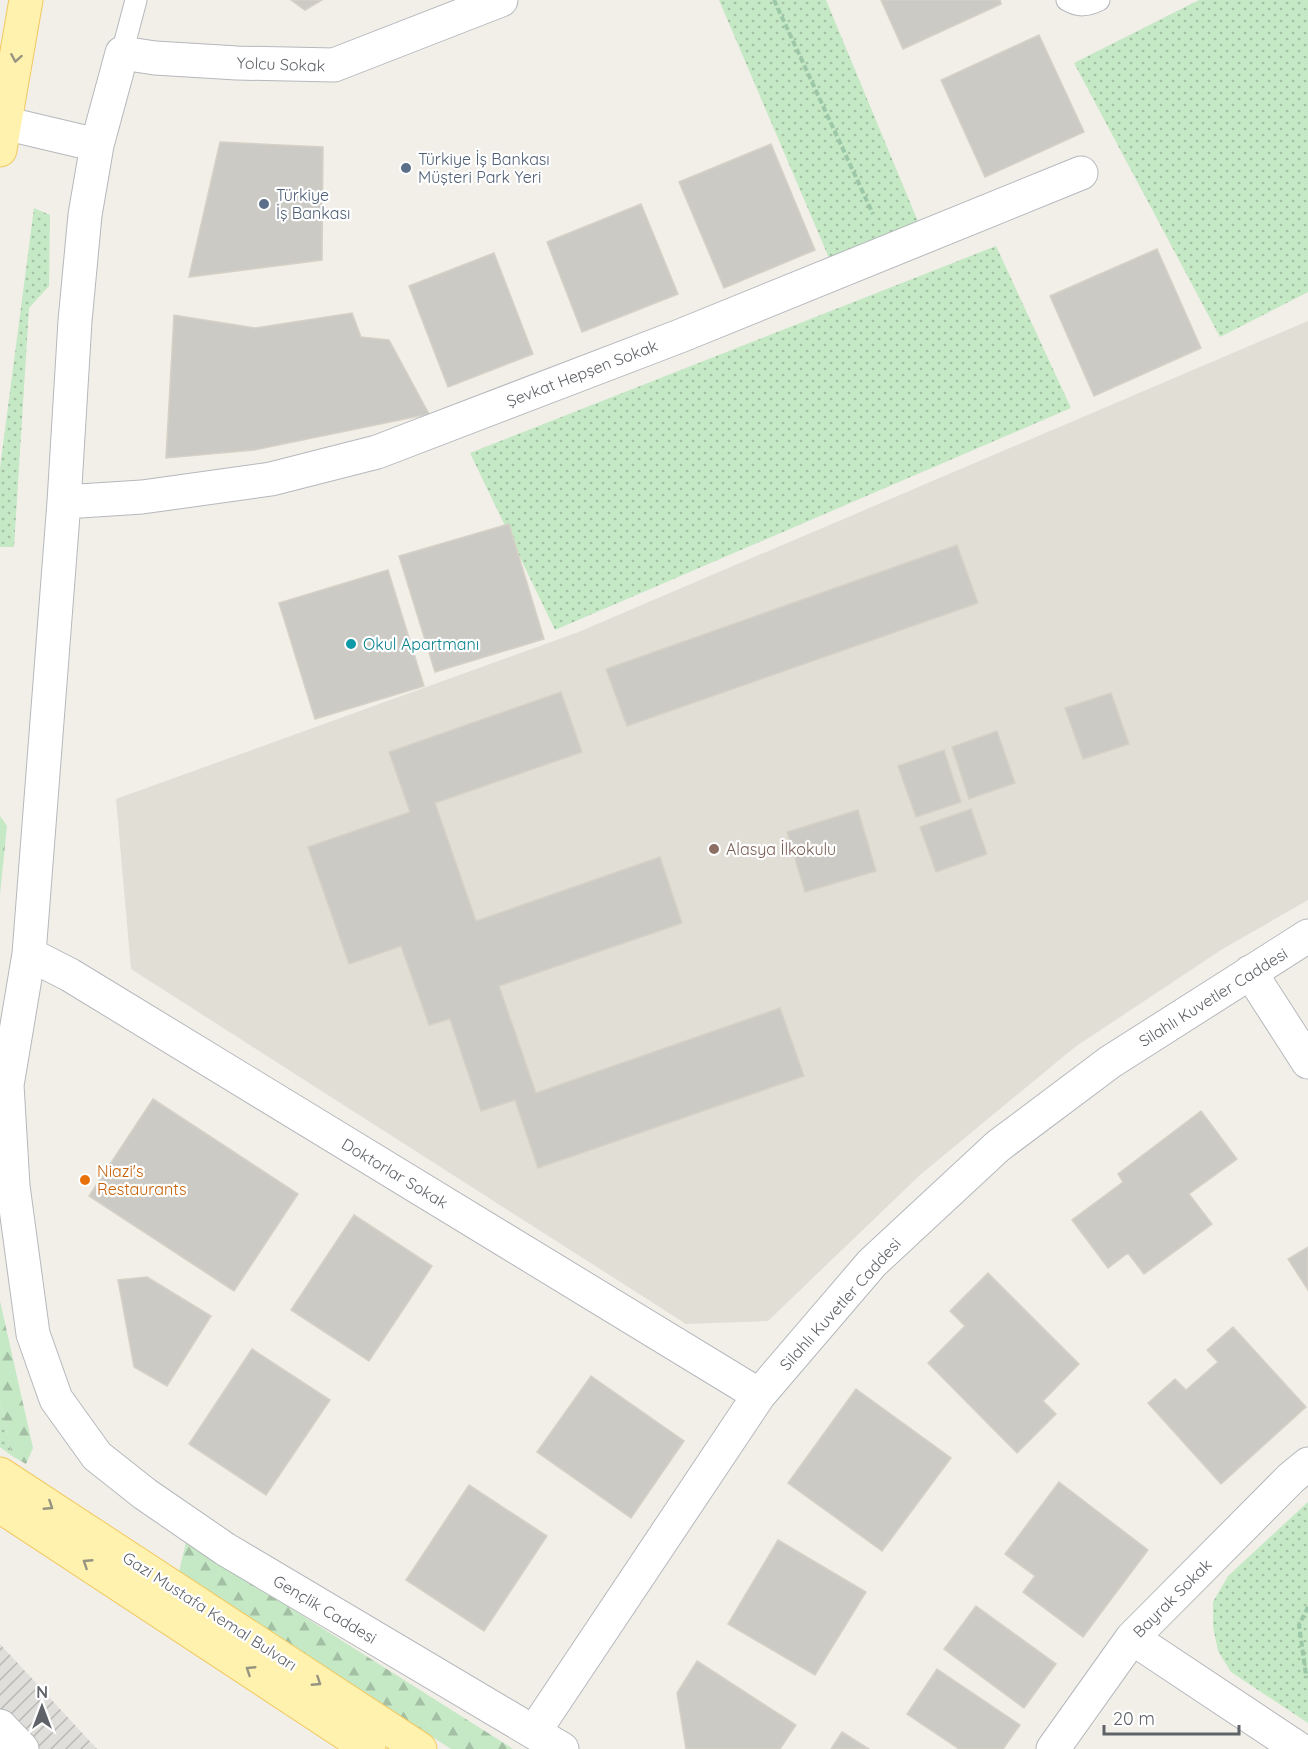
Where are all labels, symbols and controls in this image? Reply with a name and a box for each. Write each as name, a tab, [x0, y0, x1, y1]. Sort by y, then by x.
street label: Yolcu Sokak	[236, 52, 326, 76]
one-way arrow	[10, 53, 22, 62]
place label: Türkiye İş Bankası Müşteri Park Yeri	[418, 149, 550, 187]
marker: Türkiye İş Bankası Müşteri Park Yeri	[399, 161, 413, 175]
place label: Türkiye İş Bankası	[276, 185, 350, 223]
marker: Türkiye İş Bankası	[257, 197, 271, 211]
street label: Şevkat Hepşen Sokak	[504, 335, 660, 411]
place label: Okul Apartmanı	[363, 634, 479, 654]
marker: Okul Apartmanı	[344, 637, 358, 651]
place label: Alasya İlkokulu	[726, 839, 836, 859]
marker: Alasya İlkokulu	[707, 842, 721, 856]
street label: Silahlı Kuvetler Caddesi	[1135, 943, 1291, 1051]
street label: Doktorlar Sokak	[338, 1133, 452, 1213]
place label: Niazi's Restaurants	[97, 1161, 186, 1199]
marker: Niazi's Restaurants	[78, 1173, 92, 1187]
street label: Silahlı Kuvetler Caddesi	[775, 1234, 905, 1374]
one-way arrow	[42, 1499, 53, 1510]
street label: Gazi Mustafa Kemal Bulvarı	[119, 1547, 301, 1675]
street label: Bayrak Sokak	[1128, 1554, 1216, 1642]
one-way arrow	[83, 1559, 94, 1570]
street label: Gençlik Caddesi	[270, 1570, 380, 1648]
one-way arrow	[246, 1666, 256, 1678]
one-way arrow	[311, 1675, 322, 1686]
north arrow	[12, 1677, 72, 1737]
text: N	[36, 1682, 48, 1702]
scale bar	[1104, 1698, 1239, 1736]
text: 20 m	[1113, 1707, 1155, 1730]

